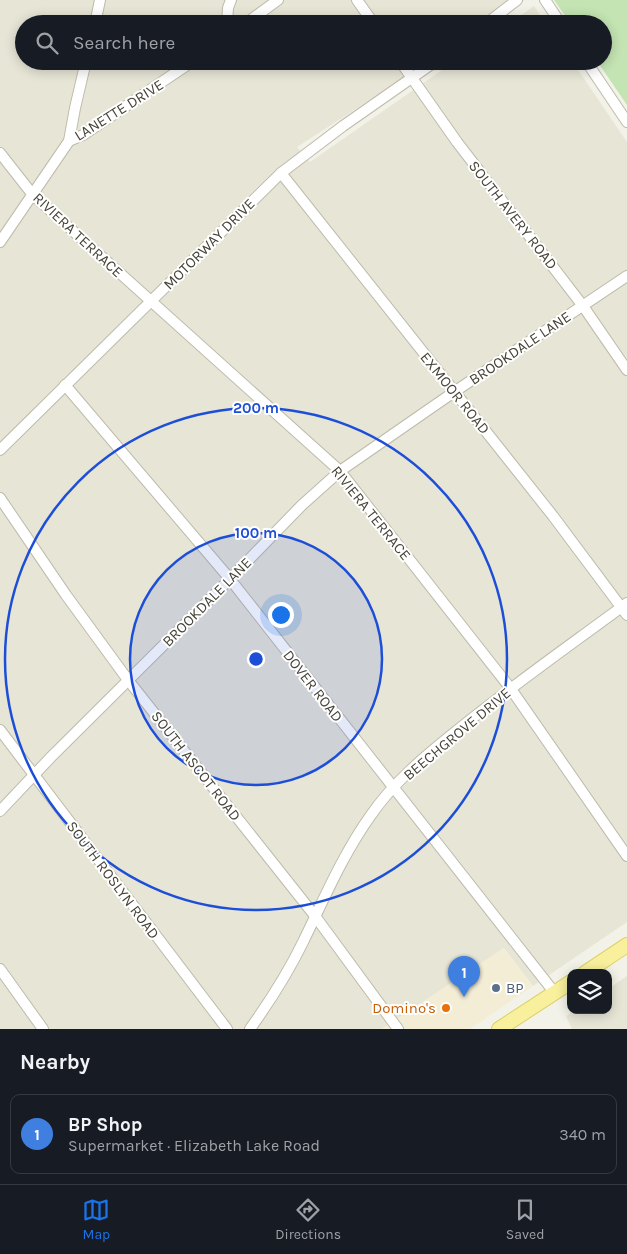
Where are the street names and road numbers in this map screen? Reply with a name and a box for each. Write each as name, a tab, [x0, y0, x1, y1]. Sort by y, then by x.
street label: LANETTE DRIVE	[71, 75, 167, 145]
street label: SOUTH AVERY ROAD	[465, 157, 561, 273]
street label: RIVIERA TERRACE	[29, 189, 127, 281]
street label: MOTORWAY DRIVE	[160, 195, 258, 293]
street label: BROOKDALE LANE	[466, 307, 574, 389]
street label: EXMOOR ROAD	[416, 348, 494, 438]
street label: RIVIERA TERRACE	[327, 462, 415, 564]
street label: BROOKDALE LANE	[159, 554, 255, 650]
street label: DOVER ROAD	[279, 646, 347, 726]
street label: BEECHGROVE DRIVE	[400, 684, 514, 784]
street label: SOUTH ASCOT ROAD	[147, 707, 245, 825]
street label: SOUTH ROSLYN ROAD	[63, 817, 163, 943]

